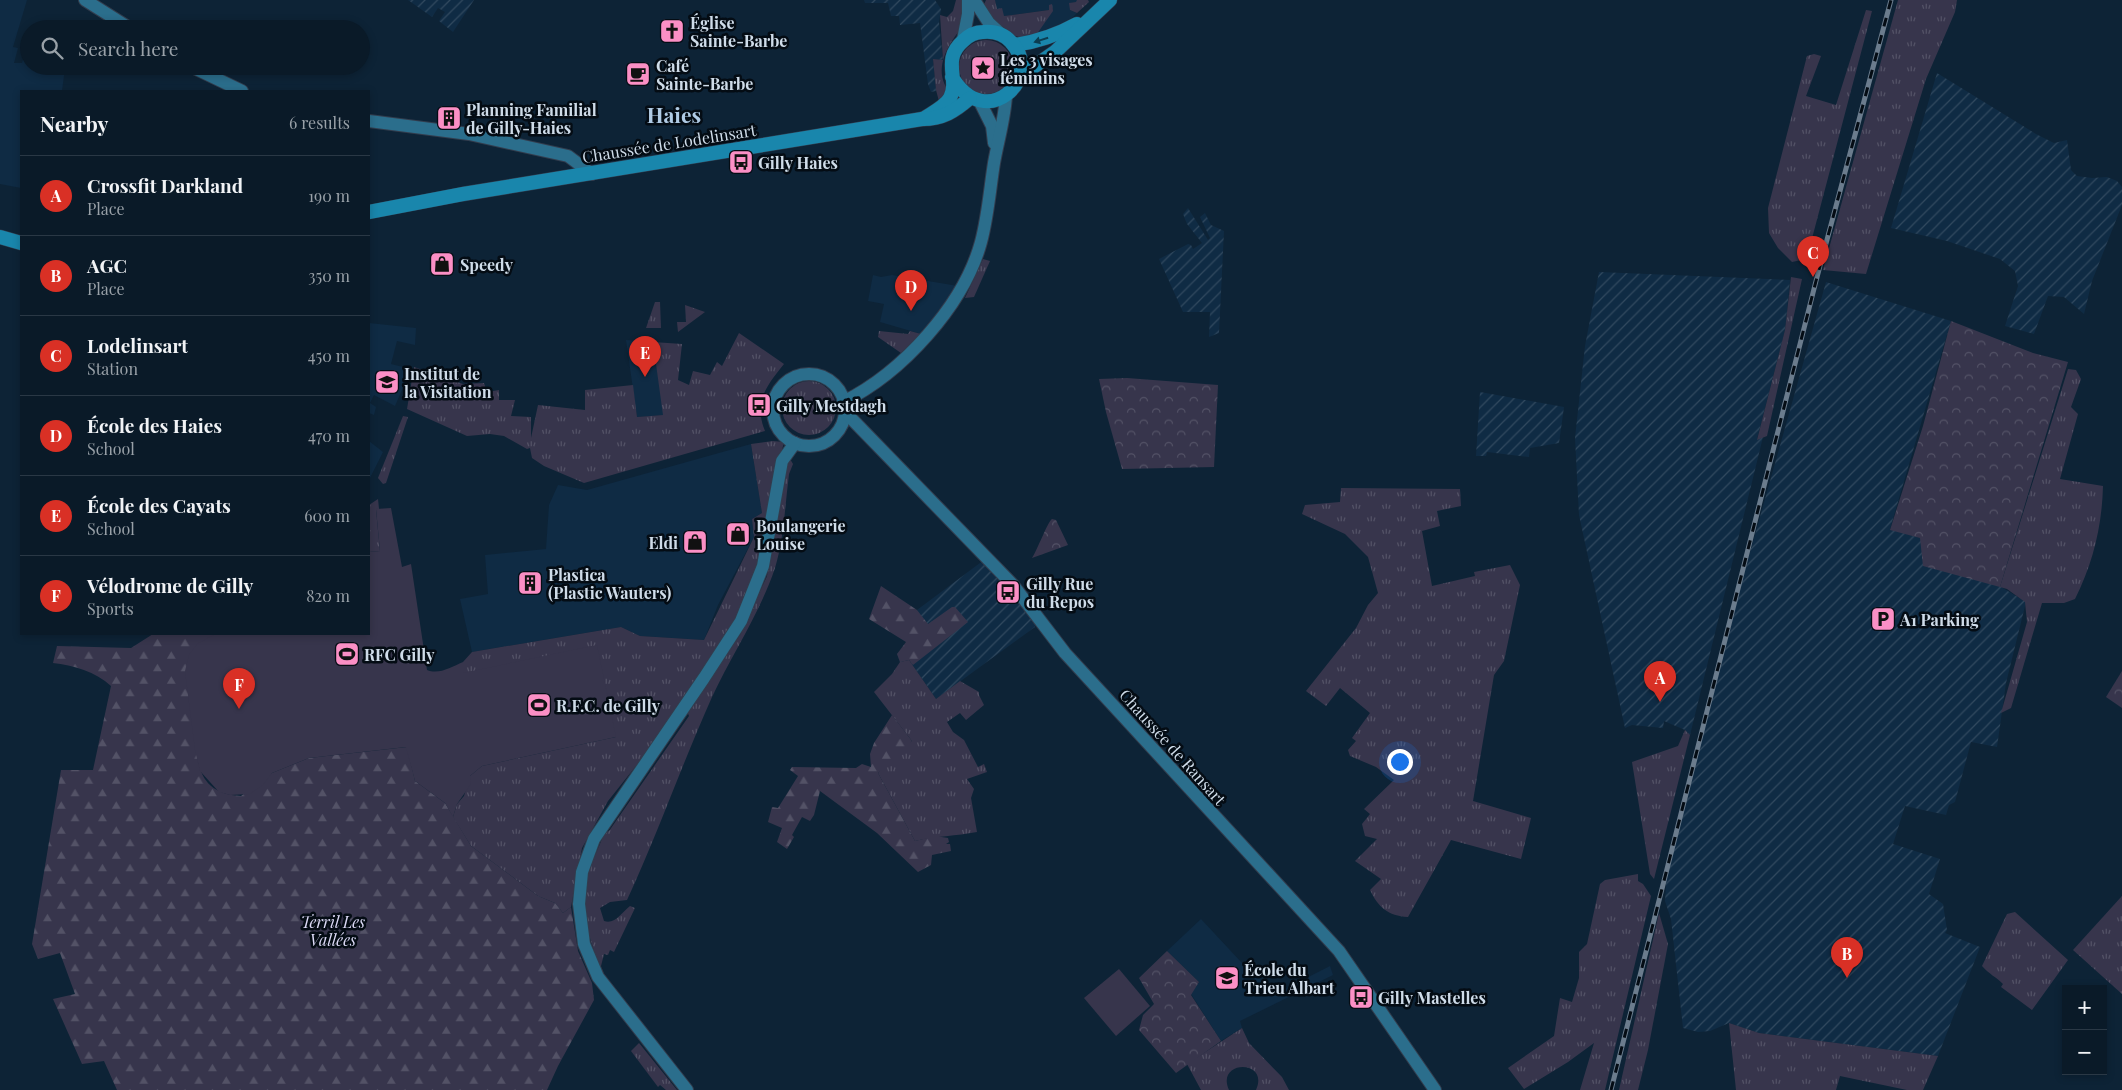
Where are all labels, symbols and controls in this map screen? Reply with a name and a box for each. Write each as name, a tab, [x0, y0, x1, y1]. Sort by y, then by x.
place label: Église Sainte-Barbe	[690, 12, 787, 51]
church icon: Église Sainte-Barbe	[659, 18, 685, 44]
search box	[20, 20, 370, 75]
icon: search	[38, 34, 66, 62]
text: Search here	[78, 35, 178, 61]
one-way arrow	[1033, 36, 1048, 44]
place label: Les 3 visages féminins	[1000, 49, 1093, 88]
place label: Café Sainte-Barbe	[656, 55, 753, 94]
place icon: Les 3 visages féminins	[970, 55, 996, 81]
cafe icon: Café Sainte-Barbe	[625, 61, 651, 87]
place label: Planning Familial de Gilly-Haies	[466, 99, 597, 138]
district label: Haies	[647, 100, 701, 128]
building icon: Planning Familial de Gilly-Haies	[436, 105, 462, 131]
text: Nearby	[40, 109, 109, 137]
text: 6 results	[289, 112, 350, 133]
street label: Chaussée de Lodelinsart	[581, 119, 758, 167]
bus stop icon: Gilly Haies	[728, 149, 754, 175]
place label: Gilly Haies	[758, 152, 838, 173]
text: Crossfit Darkland	[87, 172, 243, 198]
text: A	[51, 185, 61, 206]
text: 190 m	[308, 185, 350, 206]
text: Place	[87, 198, 125, 219]
pin: C	[1797, 236, 1829, 277]
shop icon: Speedy	[429, 251, 455, 277]
text: AGC	[87, 252, 127, 278]
place label: Speedy	[460, 254, 514, 275]
text: B	[51, 265, 61, 286]
text: 350 m	[308, 265, 350, 286]
pin: D	[895, 270, 927, 311]
text: Place	[87, 278, 125, 299]
text: Lodelinsart	[87, 332, 188, 358]
pin: E	[629, 336, 661, 377]
text: C	[50, 345, 62, 366]
text: 450 m	[308, 345, 350, 366]
text: Station	[87, 358, 138, 379]
place label: Institut de la Visitation	[404, 363, 492, 402]
school or university icon: Institut de la Visitation	[374, 369, 400, 395]
bus stop icon: Gilly Mestdagh	[746, 392, 772, 418]
place label: Gilly Mestdagh	[776, 395, 887, 416]
text: École des Haies	[87, 412, 222, 438]
text: D	[50, 425, 62, 446]
text: 470 m	[308, 425, 350, 446]
text: School	[87, 438, 135, 459]
text: École des Cayats	[87, 492, 231, 518]
text: E	[51, 505, 61, 526]
text: 600 m	[304, 505, 350, 526]
place label: Boulangerie Louise	[756, 515, 846, 554]
text: School	[87, 518, 135, 539]
shop icon: Boulangerie Louise	[725, 521, 751, 547]
shop icon: Eldi	[682, 529, 708, 555]
place label: Eldi	[648, 532, 678, 553]
place label: Plastica (Plastic Wauters)	[548, 564, 671, 603]
building icon: Plastica (Plastic Wauters)	[517, 570, 543, 596]
text: Vélodrome de Gilly	[87, 572, 253, 598]
place label: Gilly Rue du Repos	[1026, 573, 1094, 612]
bus stop icon: Gilly Rue du Repos	[995, 579, 1021, 605]
text: F	[51, 585, 61, 606]
text: 820 m	[306, 585, 350, 606]
text: Sports	[87, 598, 134, 619]
parking icon: A1 Parking	[1870, 606, 1896, 632]
place label: A1 Parking	[1899, 609, 1979, 630]
sports icon: RFC Gilly	[334, 641, 360, 667]
place label: RFC Gilly	[364, 644, 435, 665]
pin: A	[1644, 661, 1676, 702]
pin: F	[223, 668, 255, 709]
street label: Chaussée de Ransart	[1115, 684, 1231, 810]
sports icon: R.F.C. de Gilly	[526, 692, 552, 718]
place label: R.F.C. de Gilly	[556, 695, 661, 716]
your location	[1387, 749, 1413, 775]
park label: Terril Les Vallées	[301, 911, 365, 950]
pin: B	[1831, 937, 1863, 978]
place label: École du Trieu Albart	[1244, 959, 1335, 998]
school or university icon: École du Trieu Albart	[1214, 965, 1240, 991]
bus stop icon: Gilly Mastelles	[1348, 984, 1374, 1010]
map controls	[2062, 985, 2107, 1075]
button: +	[2062, 985, 2107, 1030]
place label: Gilly Mastelles	[1378, 987, 1486, 1008]
button: −	[2062, 1030, 2107, 1075]

